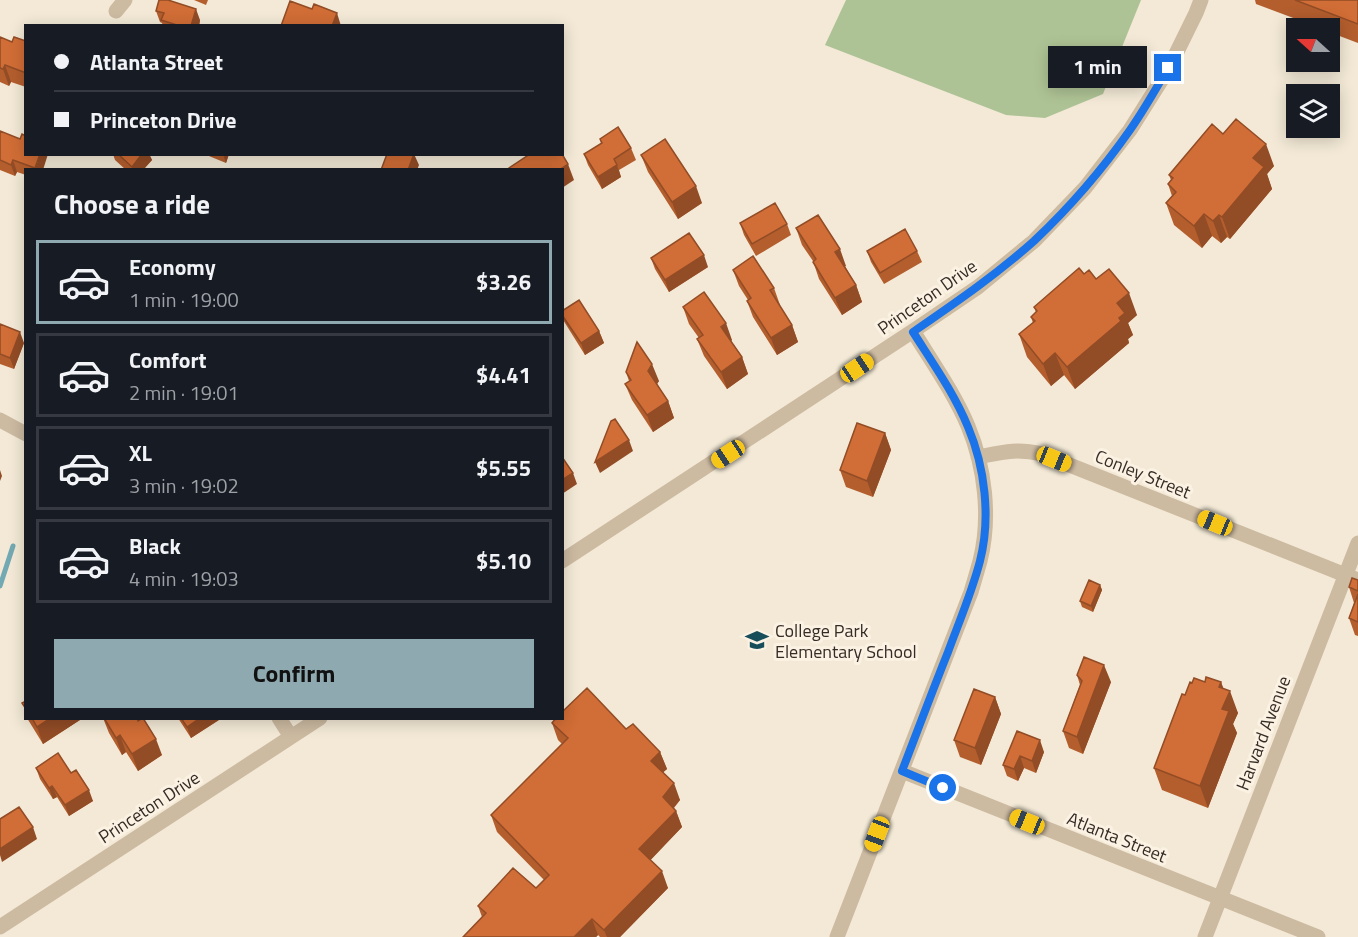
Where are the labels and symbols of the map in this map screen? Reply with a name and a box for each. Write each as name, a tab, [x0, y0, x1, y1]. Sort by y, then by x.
north arrow	[1286, 18, 1340, 72]
callout: 1 min	[1048, 47, 1147, 89]
route end	[1154, 54, 1181, 81]
street label: Princeton Drive	[872, 253, 982, 341]
car	[837, 350, 877, 386]
car	[708, 437, 748, 471]
street label: Conley Street	[1091, 443, 1195, 506]
car	[1034, 444, 1074, 474]
car	[1195, 508, 1235, 538]
place label: College Park Elementary School	[775, 617, 917, 665]
school or university icon: College Park Elementary School	[744, 627, 770, 653]
street label: Harvard Avenue	[1229, 672, 1297, 794]
street label: Princeton Drive	[93, 764, 205, 850]
route start	[929, 774, 956, 801]
street label: Atlanta Street	[1063, 805, 1171, 869]
car	[1007, 807, 1047, 837]
car	[862, 814, 892, 854]

